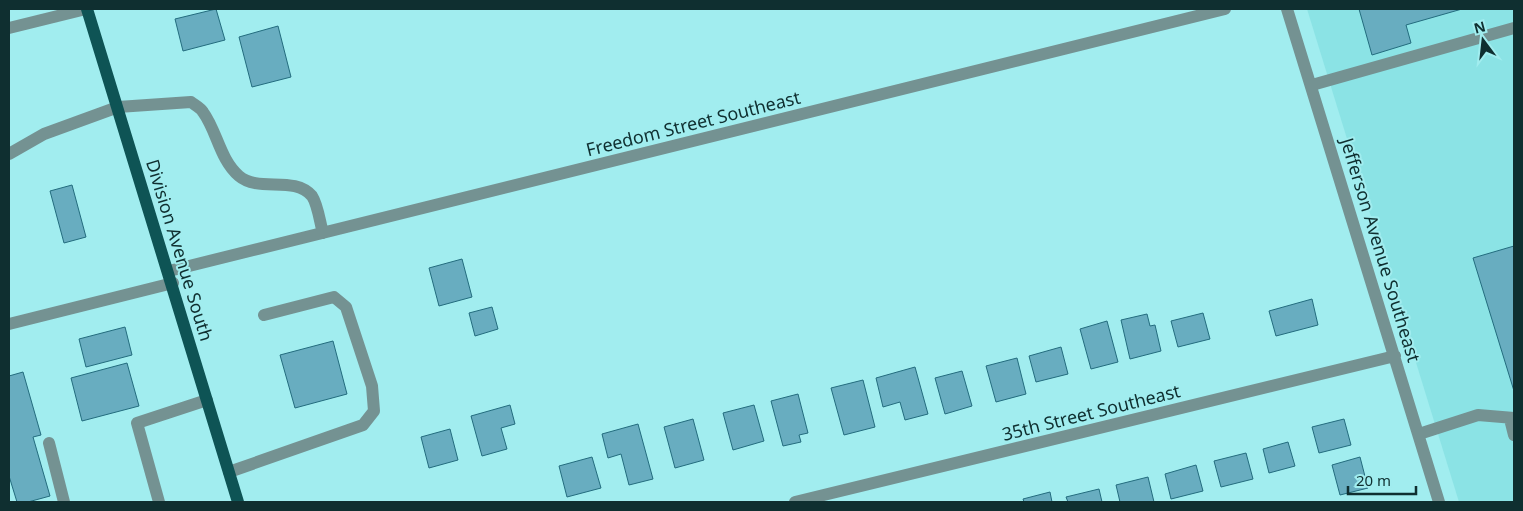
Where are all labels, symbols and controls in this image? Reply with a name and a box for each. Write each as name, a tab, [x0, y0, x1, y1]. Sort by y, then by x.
north arrow	[1458, 15, 1508, 65]
text: N	[1472, 16, 1487, 38]
street label: Freedom Street Southeast	[583, 85, 803, 161]
street label: Jefferson Avenue Southeast	[1335, 133, 1427, 365]
street label: Division Avenue South	[141, 156, 219, 344]
street label: 35th Street Southeast	[999, 378, 1183, 446]
scale bar	[1348, 464, 1416, 496]
text: 20 m	[1356, 470, 1391, 490]

